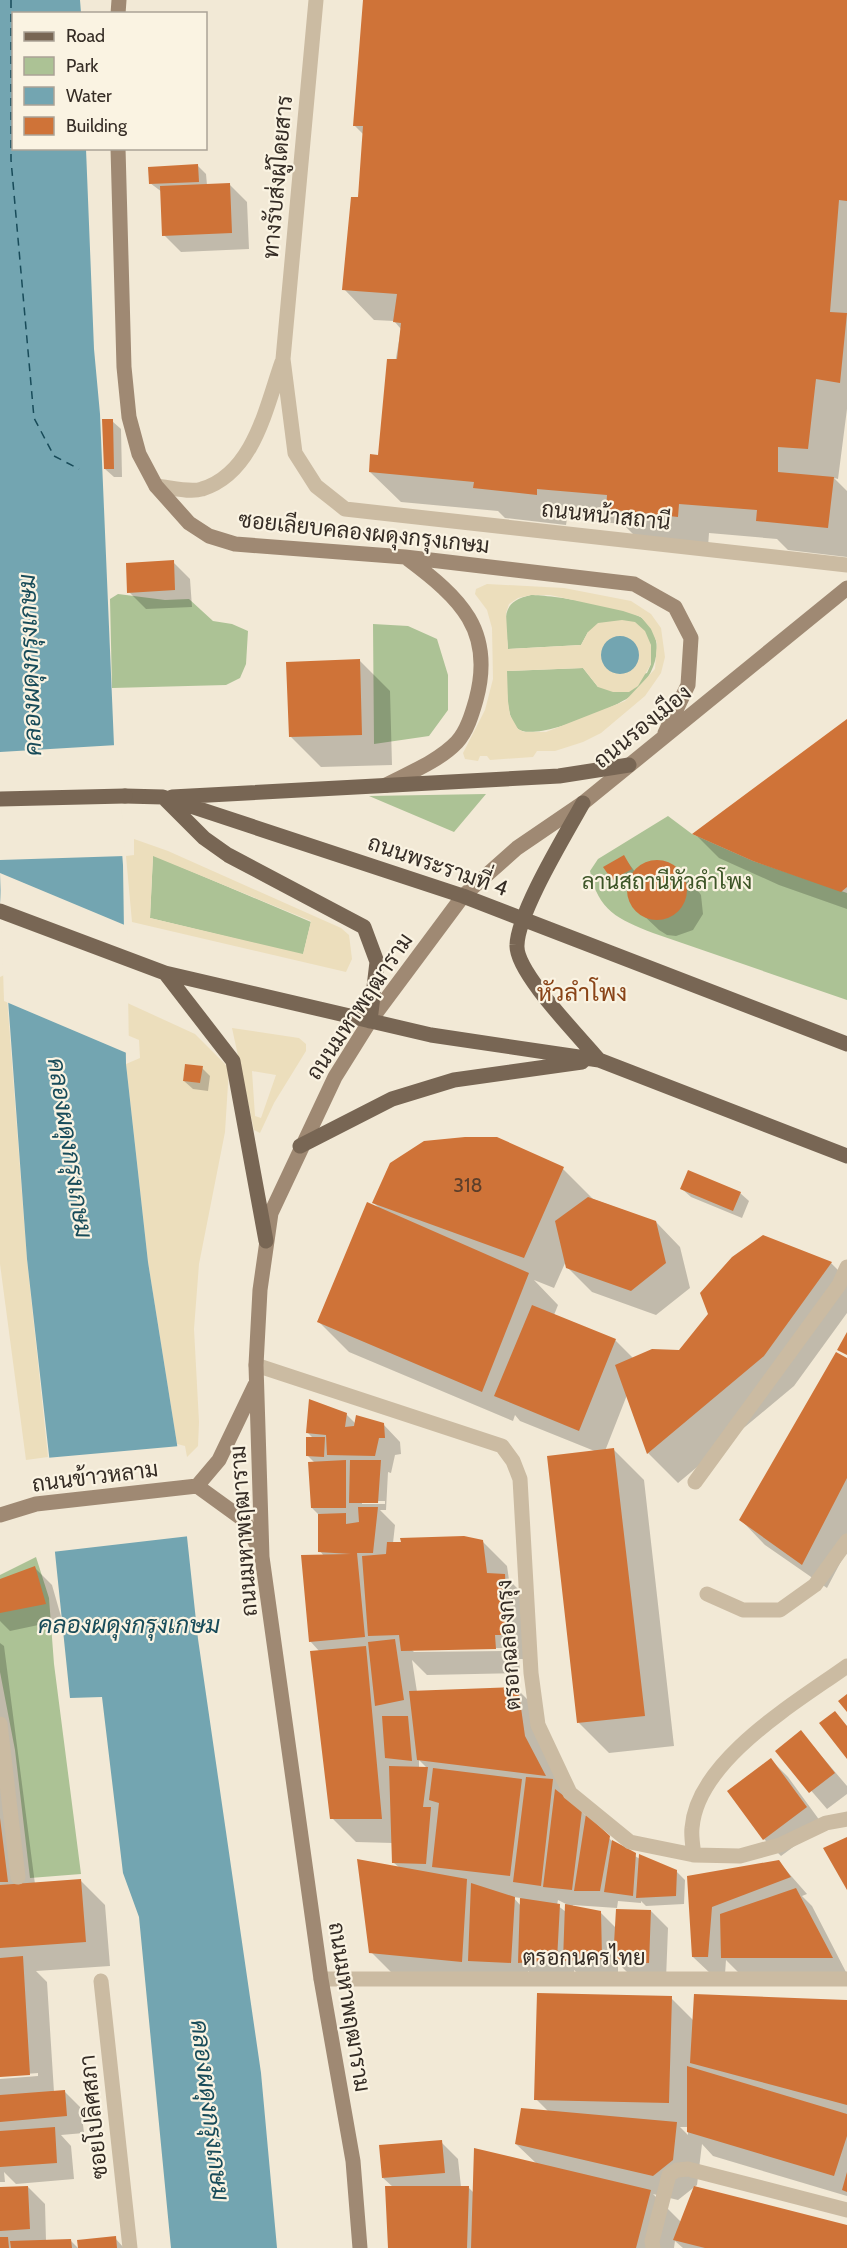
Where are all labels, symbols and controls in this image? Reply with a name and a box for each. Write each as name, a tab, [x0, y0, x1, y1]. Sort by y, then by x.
legend	[12, 12, 207, 150]
text: Road	[66, 25, 105, 47]
text: Park	[66, 55, 99, 77]
text: Water	[66, 85, 112, 107]
street label: ทางรับส่งผู้โดยสาร	[256, 94, 300, 260]
text: Building	[66, 115, 128, 137]
street label: ถนนหน้าสถานี	[540, 494, 672, 536]
street label: ซอยเลียบคลองผดุงกรุงเกษม	[237, 506, 491, 561]
water label: คลองผดุงกรุงเกษม	[12, 573, 49, 756]
street label: ถนนรองเมือง	[588, 679, 697, 774]
street label: ถนนพระรามที่ 4	[364, 823, 513, 902]
park label: ลานสถานีหัวลำโพง	[582, 867, 752, 895]
street label: ถนนมหาพฤฒาราม	[300, 928, 419, 1085]
district label: หัวลำโพง	[537, 977, 627, 1007]
water label: คลองผดุงกรุงเกษม	[40, 1056, 99, 1241]
house number: 318	[453, 1173, 483, 1197]
street label: ถนนมหาพฤฒาราม	[224, 1445, 263, 1617]
street label: ถนนข้าวหลาม	[30, 1454, 160, 1498]
street label: ตรอกฉลองกรุง	[490, 1578, 529, 1711]
water label: คลองผดุงกรุงเกษม	[38, 1610, 220, 1641]
street label: ถนนมหาพฤฒาราม	[323, 1920, 376, 2094]
street label: ตรอกนครไทย	[522, 1943, 646, 1971]
water label: คลองผดุงกรุงเกษม	[183, 2018, 236, 2203]
street label: ซอยโปลิศสภา	[73, 2053, 113, 2181]

